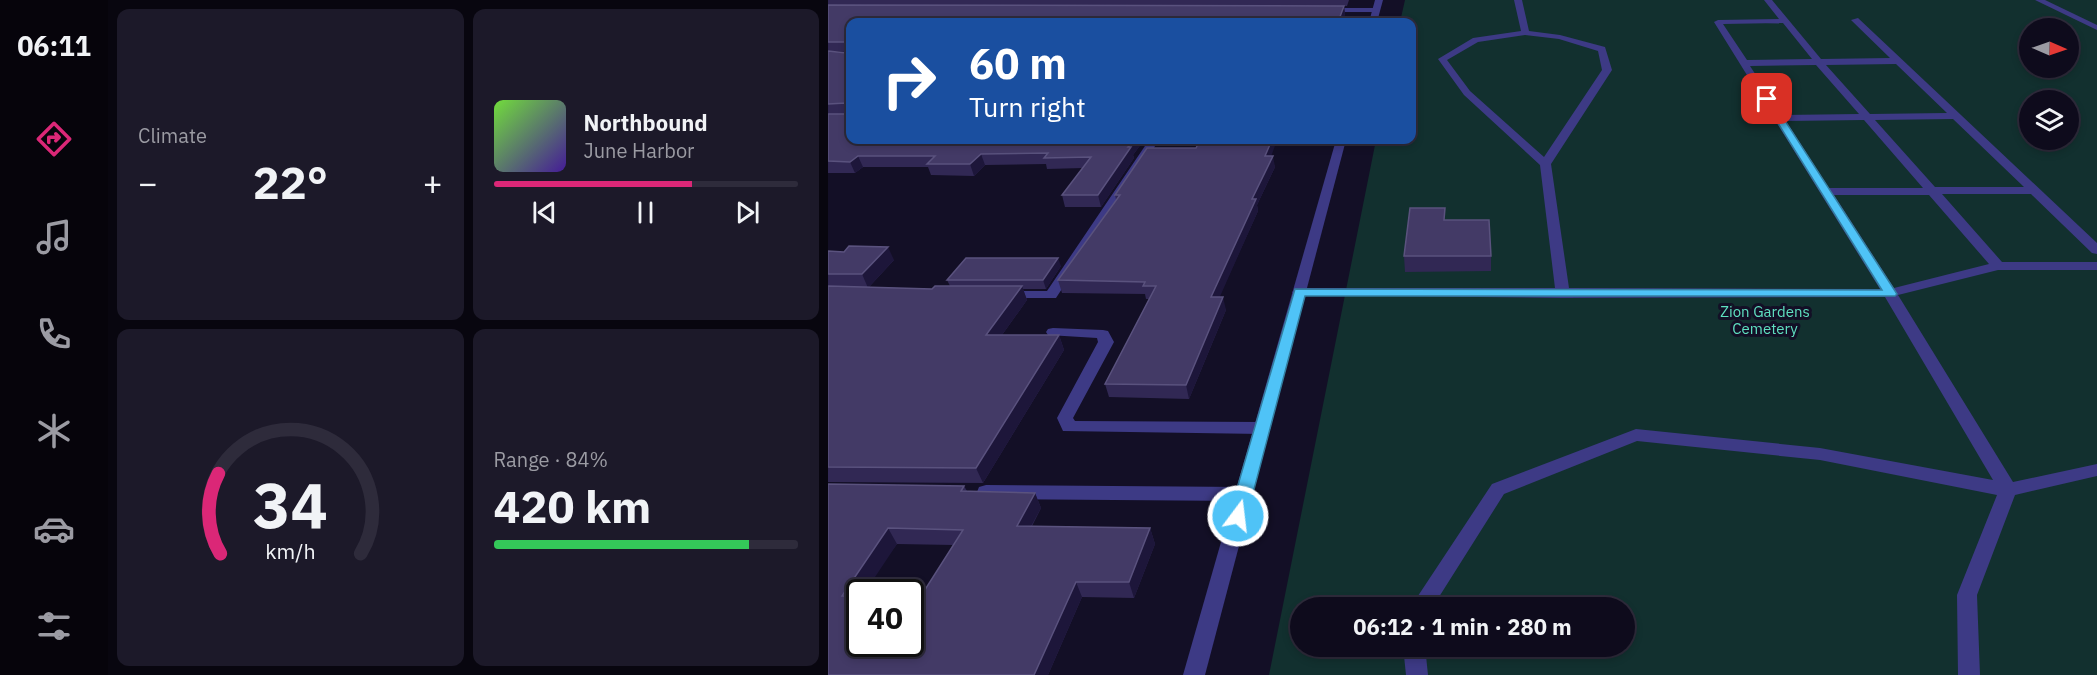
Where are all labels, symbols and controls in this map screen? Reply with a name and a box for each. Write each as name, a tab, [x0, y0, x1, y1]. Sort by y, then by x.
north arrow	[2019, 18, 2079, 78]
map controls	[2019, 18, 2079, 150]
text: 06:11	[17, 28, 91, 63]
text: 60 m	[969, 36, 1067, 91]
icon: right	[870, 42, 948, 120]
pin	[1741, 73, 1792, 124]
icon: arrive	[1750, 82, 1783, 115]
text: Turn right	[969, 89, 1086, 124]
button: layers	[2019, 90, 2079, 150]
text: Northbound	[584, 108, 708, 137]
icon: directions	[33, 118, 75, 160]
text: Climate	[138, 122, 207, 149]
text: June Harbor	[584, 137, 694, 164]
text: 22°	[253, 153, 328, 211]
text: −	[138, 161, 158, 204]
text: +	[423, 161, 443, 204]
icon: previous	[528, 196, 561, 229]
icon: pause	[629, 196, 662, 229]
icon: next	[731, 196, 764, 229]
icon: music	[33, 216, 75, 258]
park label: Zion Gardens Cemetery	[1720, 302, 1810, 338]
icon: phone	[33, 313, 75, 355]
icon: climate	[33, 410, 75, 452]
text: Range · 84%	[494, 446, 608, 473]
text: 34	[253, 464, 328, 545]
text: 420 km	[494, 477, 651, 535]
position arrow	[1206, 484, 1270, 548]
icon: car	[33, 508, 75, 550]
text: km/h	[265, 538, 315, 566]
speed limit sign: 40	[846, 579, 924, 657]
icon: filters	[33, 605, 75, 647]
text: 06:12 · 1 min · 280 m	[1353, 612, 1572, 641]

